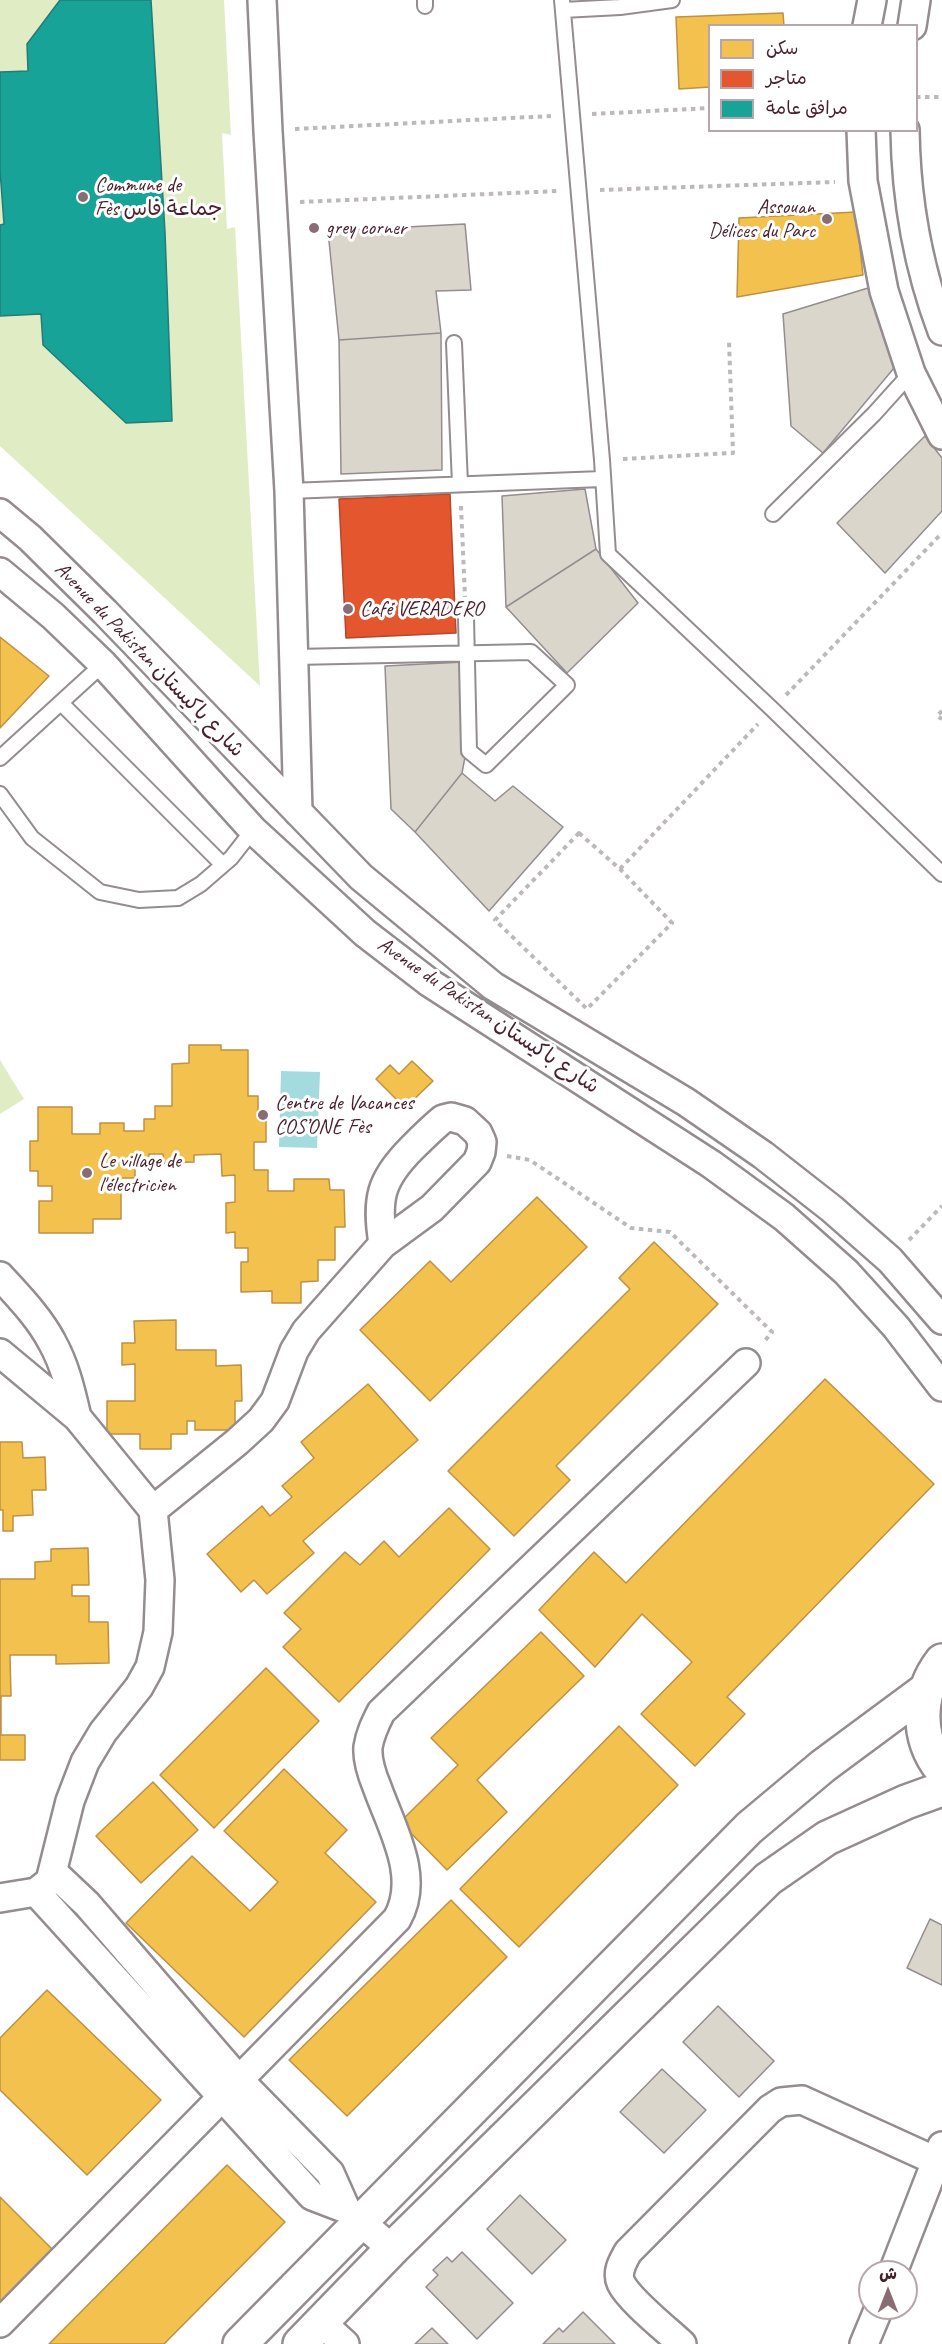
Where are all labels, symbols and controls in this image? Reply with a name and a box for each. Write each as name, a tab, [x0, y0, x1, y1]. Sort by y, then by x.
legend	[708, 24, 918, 132]
text: سكن	[766, 37, 798, 59]
text: متاجر	[766, 67, 807, 89]
text: مرافق عامة	[766, 97, 848, 119]
place label: Commune de Fès جماعة فاس	[95, 172, 222, 222]
marker: Commune de Fès جماعة فاس	[76, 190, 90, 204]
place label: Assouan Délices du Parc	[708, 194, 815, 244]
marker: Assouan Délices du Parc	[820, 212, 834, 226]
place label: grey corner	[326, 215, 406, 241]
marker: grey corner	[307, 221, 321, 235]
street label: Avenue du Pakistan شارع باكيستان	[49, 557, 249, 763]
place label: Café VERADERO	[360, 596, 483, 622]
marker: Café VERADERO	[341, 602, 355, 616]
street label: Avenue du Pakistan شارع باكيستان	[372, 932, 604, 1100]
place label: Centre de Vacances COS’ONE Fès	[275, 1090, 413, 1140]
marker: Centre de Vacances COS’ONE Fès	[256, 1108, 270, 1122]
place label: Le village de l'électricien	[99, 1148, 181, 1198]
marker: Le village de l'électricien	[80, 1166, 94, 1180]
north arrow	[858, 2260, 918, 2320]
text: ش	[879, 2264, 897, 2284]

